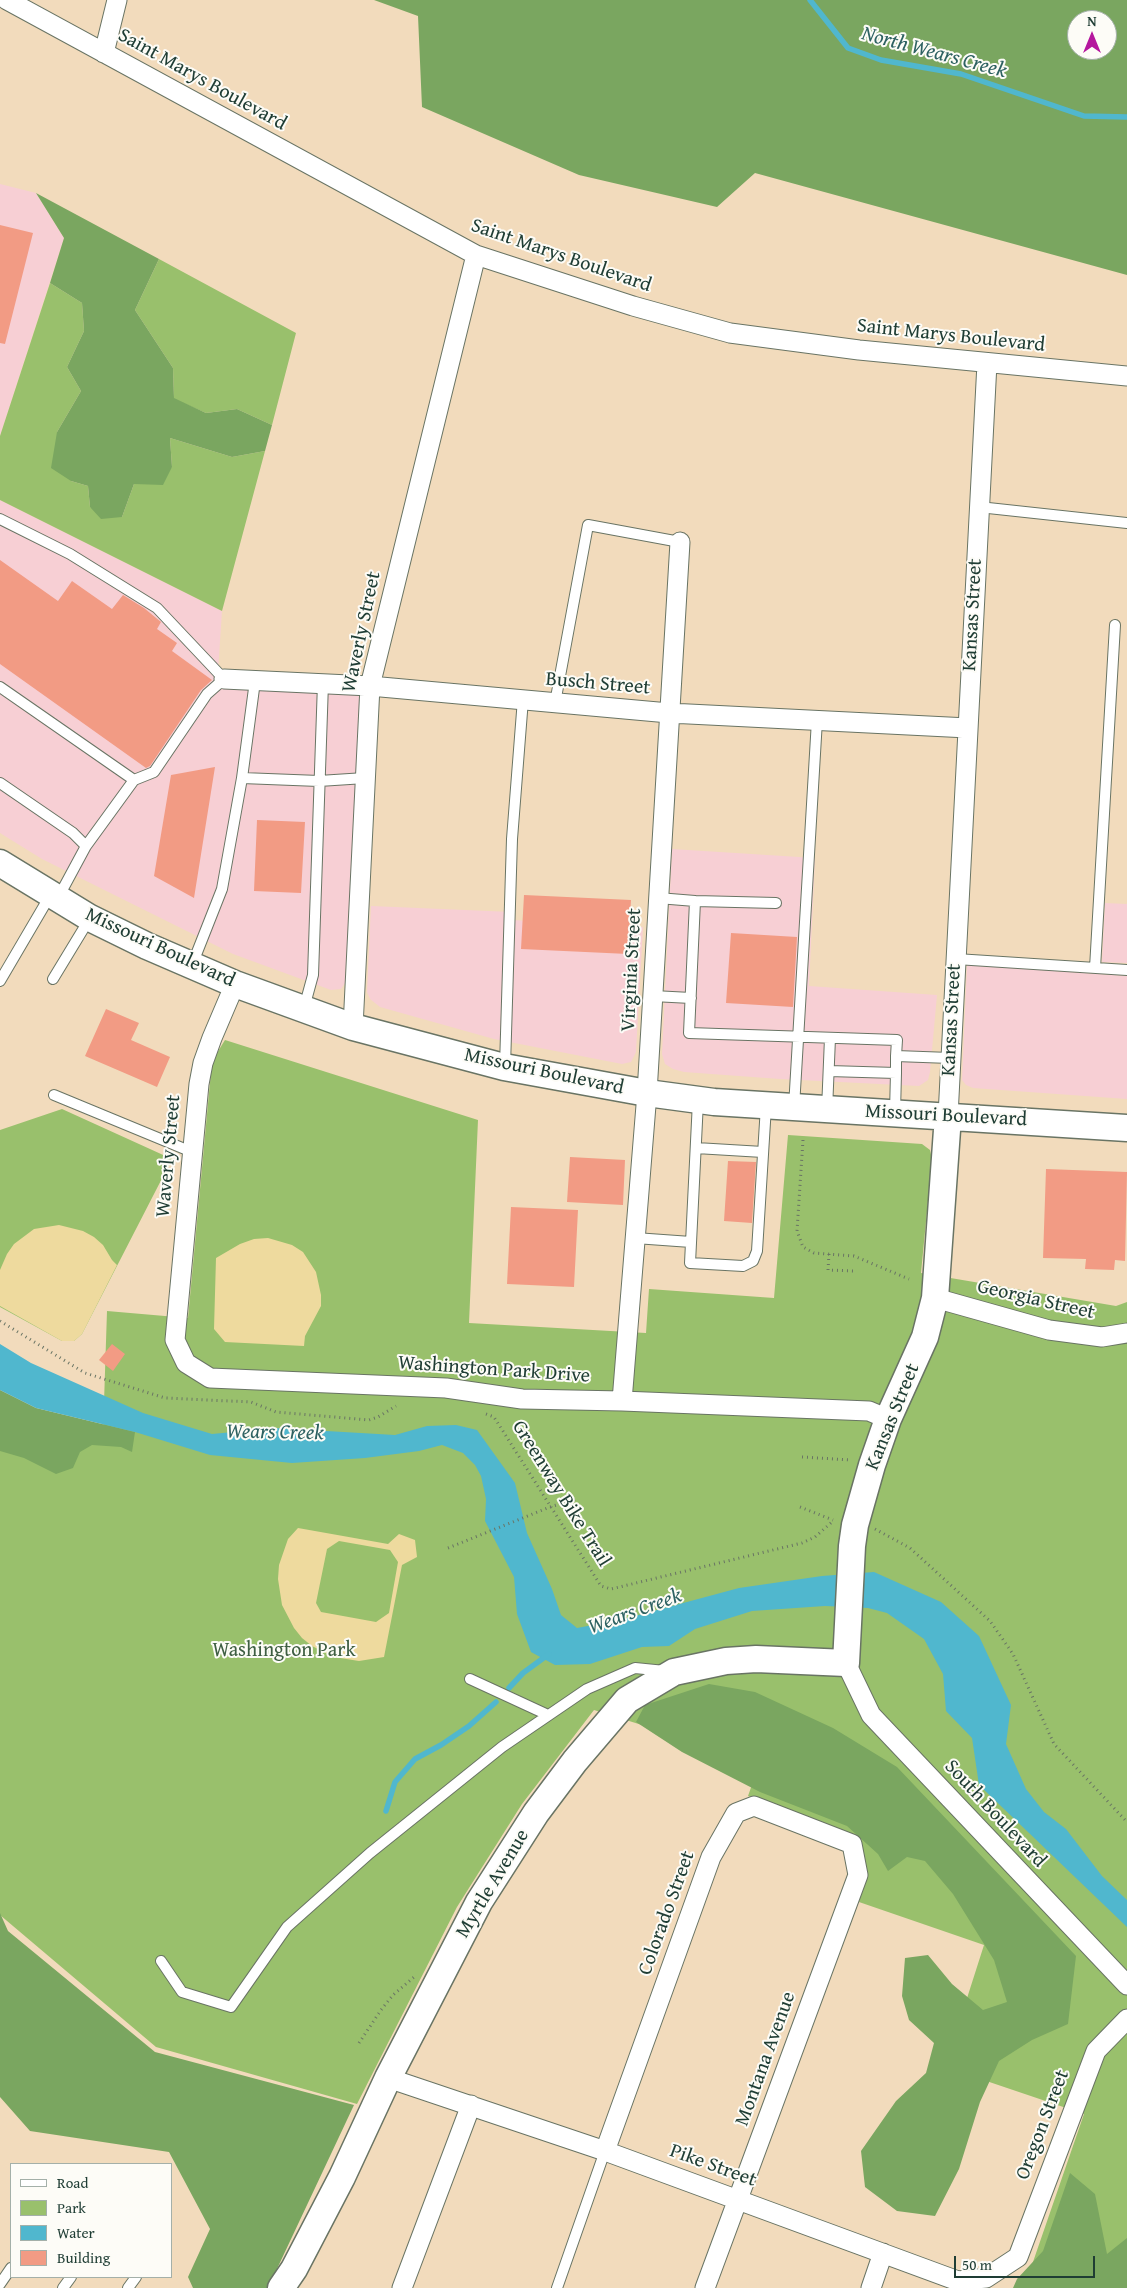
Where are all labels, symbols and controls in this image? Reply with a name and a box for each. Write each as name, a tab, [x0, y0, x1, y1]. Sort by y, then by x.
north arrow	[1067, 10, 1117, 60]
text: N	[1087, 11, 1097, 31]
water label: North Wears Creek	[859, 22, 1009, 84]
street label: Saint Marys Boulevard	[114, 24, 290, 136]
street label: Saint Marys Boulevard	[468, 214, 654, 298]
street label: Saint Marys Boulevard	[856, 314, 1046, 358]
street label: Kansas Street	[958, 558, 988, 672]
street label: Waverly Street	[337, 569, 387, 695]
street label: Busch Street	[545, 667, 651, 701]
street label: Missouri Boulevard	[81, 903, 239, 993]
street label: Virginia Street	[617, 908, 647, 1032]
street label: Kansas Street	[937, 963, 967, 1077]
street label: Missouri Boulevard	[462, 1043, 626, 1101]
street label: Waverly Street	[152, 1094, 186, 1218]
street label: Missouri Boulevard	[864, 1100, 1028, 1132]
street label: Georgia Street	[975, 1275, 1097, 1325]
street label: Washington Park Drive	[397, 1351, 591, 1389]
street label: Kansas Street	[861, 1360, 925, 1474]
street label: Greenway Bike Trail	[506, 1416, 616, 1572]
water label: Wears Creek	[226, 1420, 324, 1446]
water label: Wears Creek	[585, 1583, 685, 1641]
park label: Washington Park	[212, 1639, 356, 1663]
street label: South Boulevard	[939, 1755, 1051, 1873]
street label: Myrtle Avenue	[451, 1825, 535, 1943]
street label: Colorado Street	[633, 1848, 701, 1978]
street label: Montana Avenue	[731, 1989, 801, 2129]
street label: Oregon Street	[1011, 2067, 1075, 2183]
street label: Pike Street	[666, 2139, 760, 2193]
legend	[10, 2163, 172, 2278]
text: Road	[57, 2172, 88, 2193]
text: Park	[57, 2197, 86, 2218]
text: Water	[57, 2222, 95, 2243]
scale bar	[957, 2246, 1098, 2278]
text: Building	[57, 2247, 110, 2268]
text: 50 m	[962, 2254, 992, 2275]

